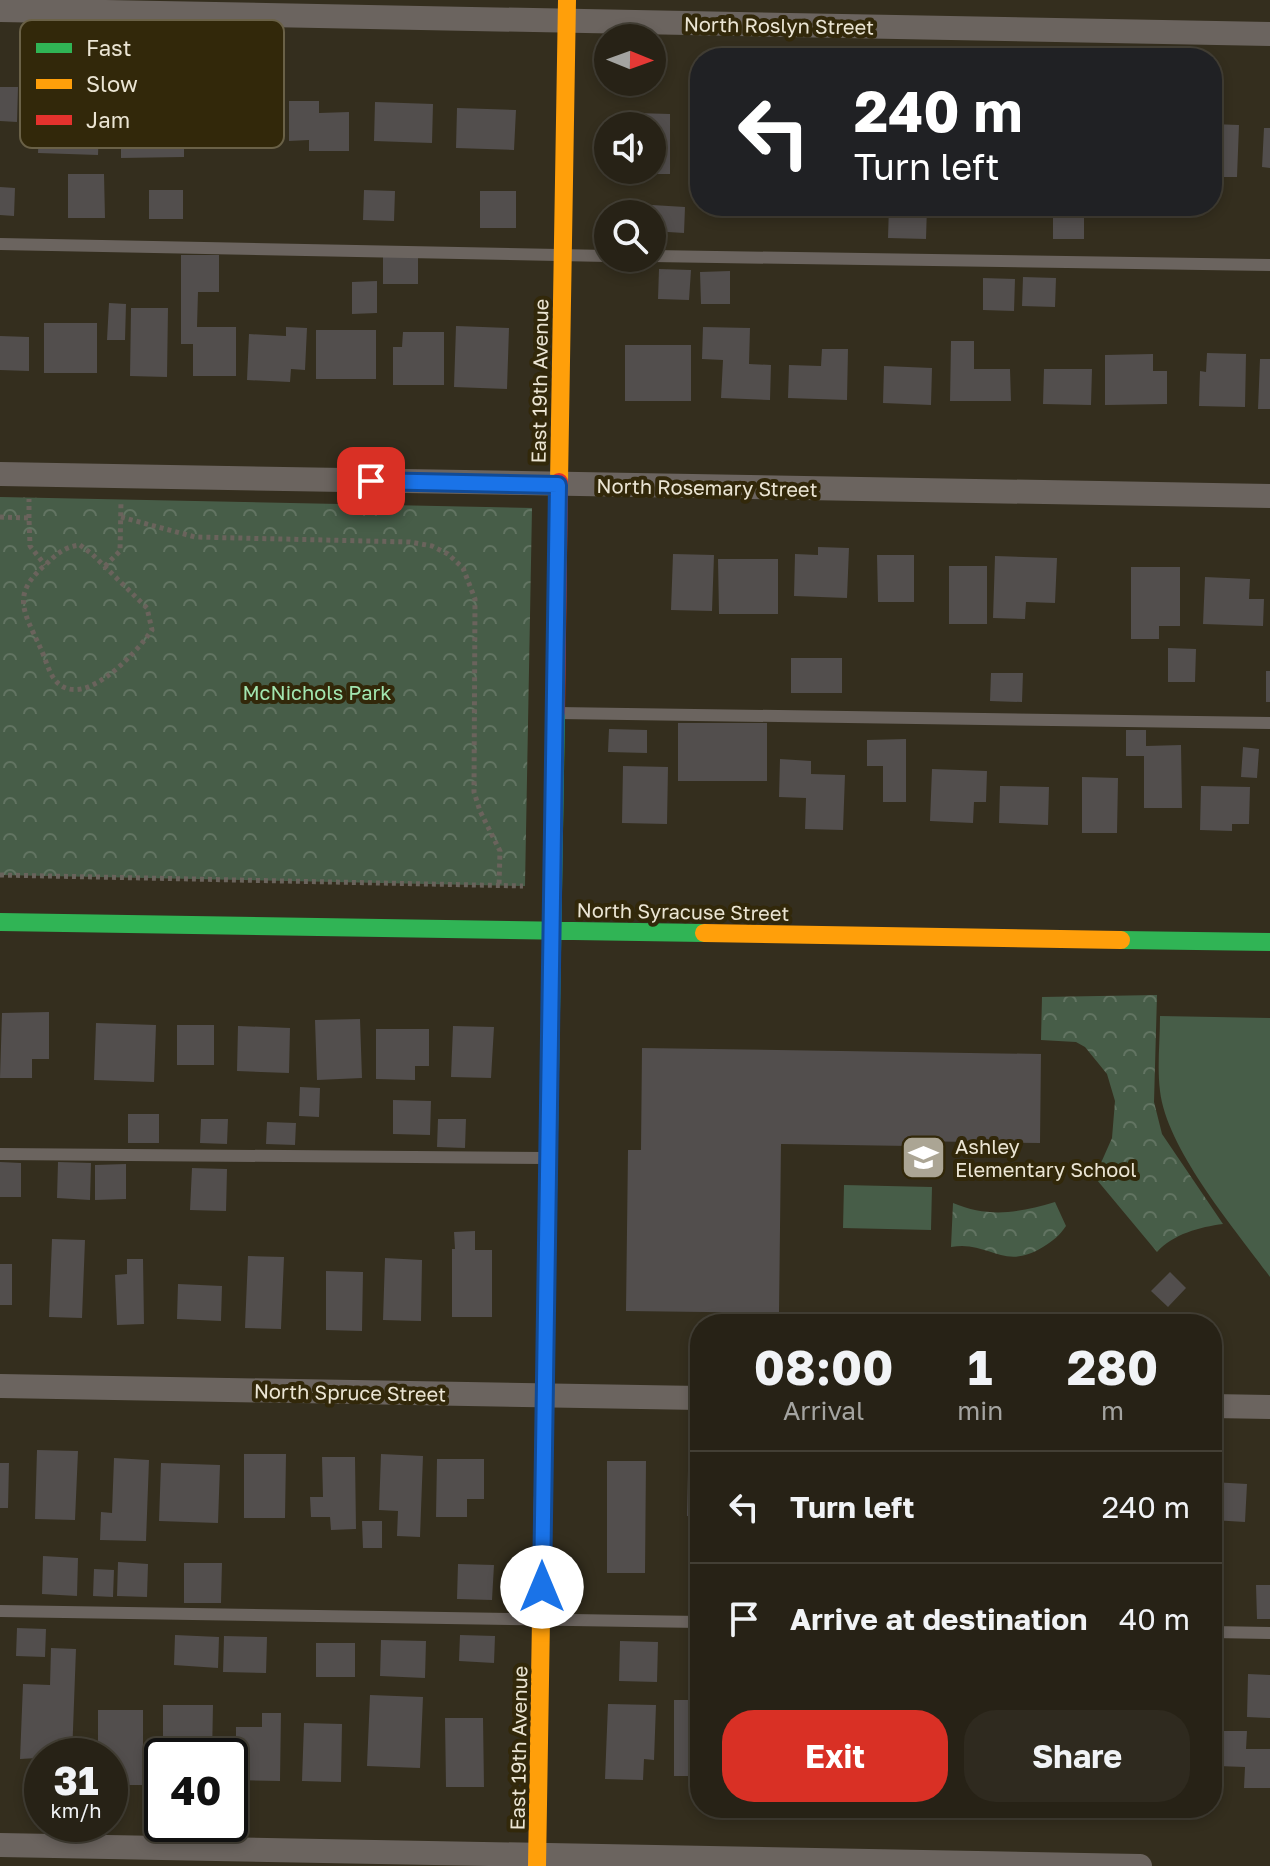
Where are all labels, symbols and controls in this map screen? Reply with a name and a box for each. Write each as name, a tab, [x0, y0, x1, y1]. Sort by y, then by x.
street label: North Roslyn Street	[684, 11, 874, 39]
legend	[20, 20, 284, 148]
north arrow	[594, 24, 666, 96]
map controls	[594, 24, 666, 272]
text: Fast	[86, 34, 132, 61]
text: Slow	[86, 70, 138, 97]
text: 240 m	[854, 77, 1023, 144]
icon: left	[722, 80, 826, 184]
text: Jam	[86, 106, 130, 133]
button: sound	[594, 112, 666, 184]
text: Turn left	[854, 145, 1000, 188]
button: search	[594, 200, 666, 272]
street label: East 19th Avenue	[526, 298, 552, 464]
pin	[337, 447, 405, 515]
icon: arrive	[349, 459, 393, 503]
street label: North Rosemary Street	[596, 473, 818, 501]
park label: McNichols Park	[242, 680, 392, 704]
street label: North Syracuse Street	[576, 897, 790, 925]
school or university icon: Ashley Elementary School	[900, 1133, 948, 1181]
place label: Ashley Elementary School	[955, 1134, 1137, 1181]
text: 08:00	[754, 1338, 893, 1396]
text: 1	[968, 1338, 993, 1396]
text: 280	[1067, 1338, 1158, 1396]
street label: North Spruce Street	[254, 1378, 446, 1406]
text: Arrival	[783, 1395, 864, 1426]
text: min	[957, 1395, 1003, 1426]
text: m	[1101, 1395, 1124, 1426]
icon: left	[722, 1485, 766, 1529]
text: Turn left	[790, 1489, 915, 1525]
text: 240 m	[1102, 1489, 1190, 1525]
position arrow	[500, 1545, 584, 1629]
icon: arrive	[722, 1597, 766, 1641]
text: Arrive at destination	[790, 1601, 1087, 1637]
text: 40 m	[1119, 1601, 1190, 1637]
street label: East 19th Avenue	[505, 1665, 531, 1831]
button: Exit	[722, 1710, 948, 1802]
button: Share	[964, 1710, 1190, 1802]
speed limit sign: 40	[144, 1738, 248, 1842]
text: 31	[54, 1756, 99, 1804]
text: km/h	[51, 1798, 101, 1822]

